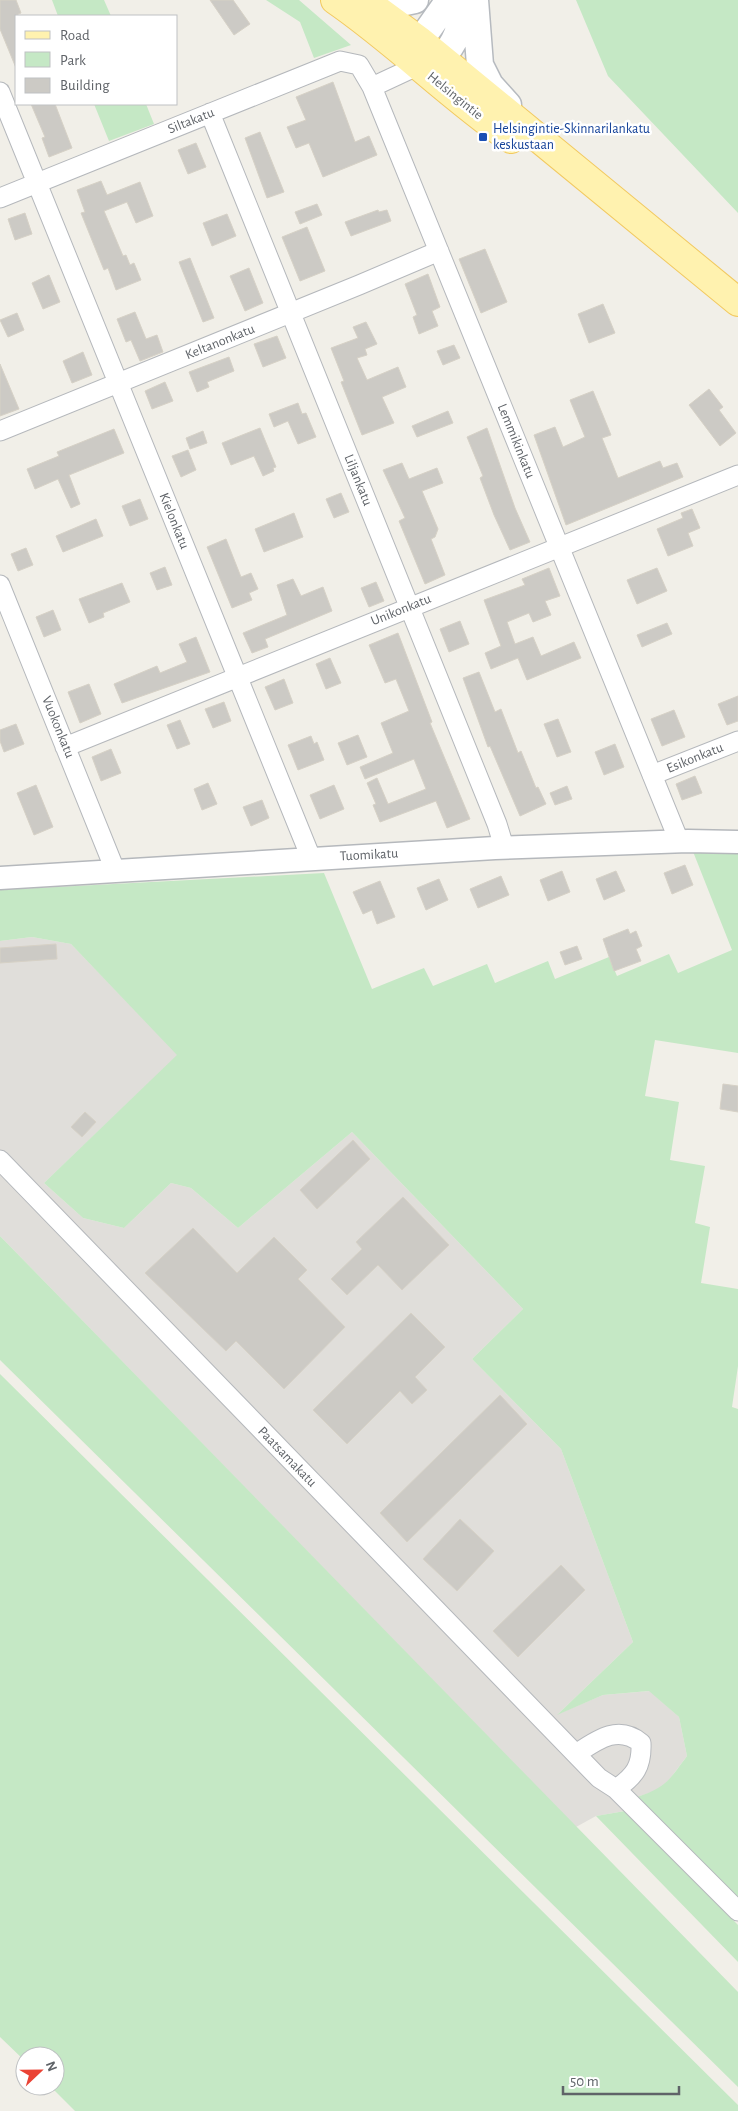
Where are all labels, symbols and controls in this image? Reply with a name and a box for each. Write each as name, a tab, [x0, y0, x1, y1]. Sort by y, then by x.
legend	[15, 15, 178, 105]
text: Road	[60, 28, 90, 43]
text: Park	[60, 53, 86, 68]
street label: Helsingintie	[425, 70, 485, 122]
text: Building	[60, 78, 110, 93]
street label: Siltakatu	[166, 105, 216, 137]
place label: Helsingintie-Skinnarilankatu keskustaan	[493, 122, 650, 152]
marker: Helsingintie-Skinnarilankatu keskustaan	[477, 131, 489, 143]
street label: Keltanonkatu	[183, 322, 257, 362]
street label: Lemmikinkatu	[495, 402, 537, 480]
street label: Liljankatu	[341, 452, 375, 508]
street label: Kielonkatu	[156, 491, 192, 551]
street label: Unikonkatu	[369, 592, 433, 628]
street label: Vuokonkatu	[39, 694, 77, 760]
street label: Esikonkatu	[665, 740, 725, 776]
street label: Tuomikatu	[339, 846, 399, 864]
street label: Paatsamakatu	[255, 1424, 319, 1490]
north arrow	[15, 2046, 65, 2096]
text: N	[43, 2059, 59, 2074]
scale bar	[563, 2064, 679, 2096]
text: 50 m	[570, 2074, 599, 2089]

